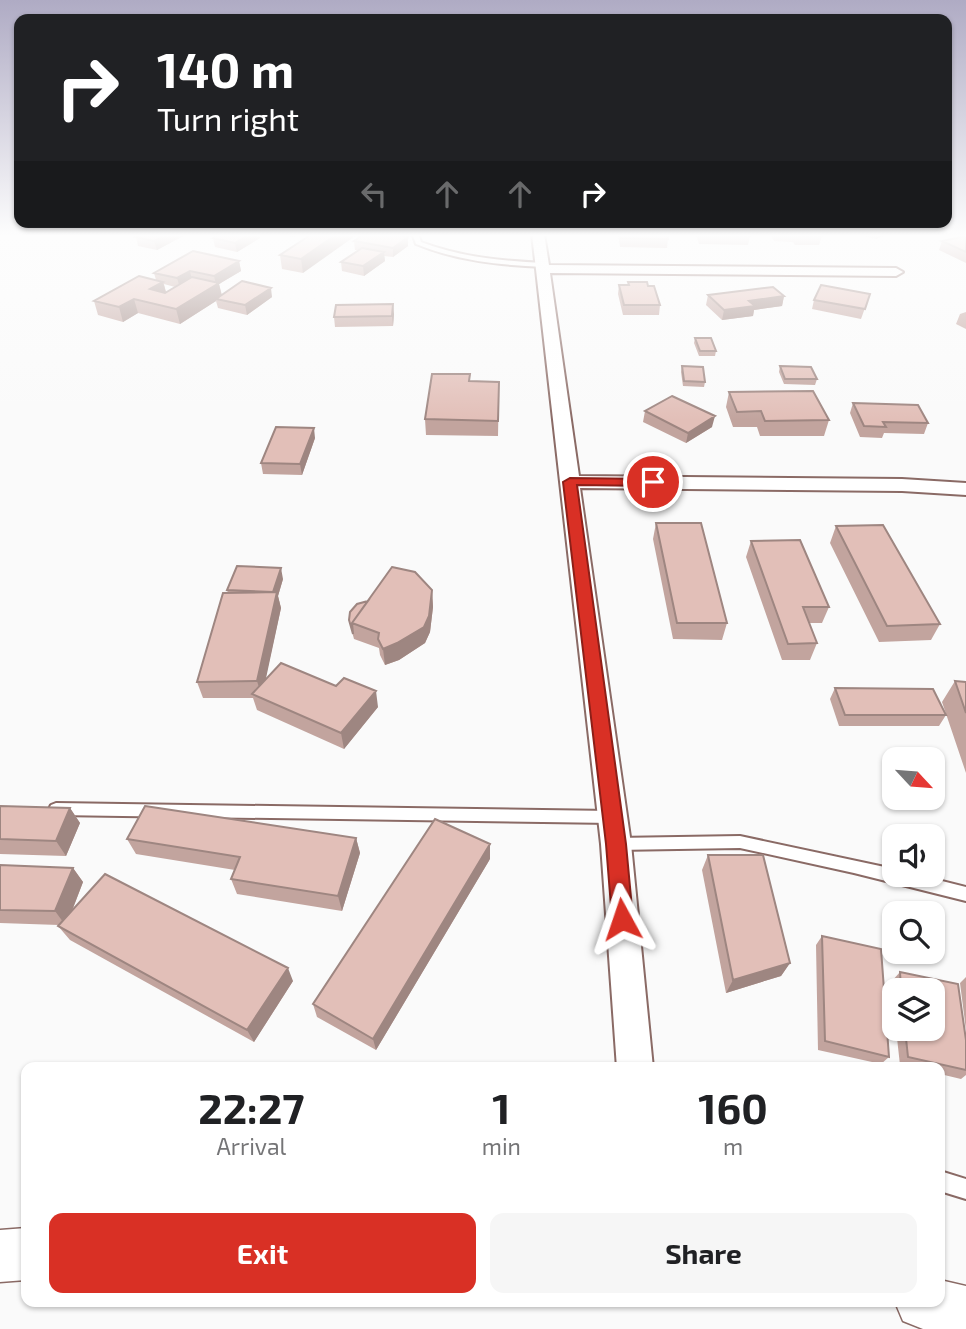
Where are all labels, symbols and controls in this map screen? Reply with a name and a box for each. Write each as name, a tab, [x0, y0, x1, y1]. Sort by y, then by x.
text: 140 m	[157, 39, 294, 98]
icon: right	[42, 42, 133, 133]
text: Turn right	[157, 99, 299, 137]
icon: left	[355, 175, 393, 213]
icon: ahead	[428, 175, 466, 213]
icon: ahead	[501, 175, 539, 213]
icon: right	[574, 175, 612, 213]
pin	[623, 452, 683, 512]
icon: arrive	[634, 463, 672, 501]
north arrow	[882, 747, 945, 810]
map controls	[882, 747, 945, 1041]
button: sound	[882, 824, 945, 887]
position arrow	[585, 882, 659, 956]
button: search	[882, 901, 945, 964]
button: layers	[882, 978, 945, 1041]
text: 22:27	[198, 1082, 304, 1132]
text: 1	[492, 1082, 510, 1132]
text: 160	[698, 1082, 768, 1132]
text: Arrival	[216, 1132, 286, 1160]
text: min	[482, 1132, 521, 1160]
text: m	[723, 1132, 743, 1160]
button: Exit	[49, 1213, 476, 1293]
button: Share	[490, 1213, 917, 1293]

